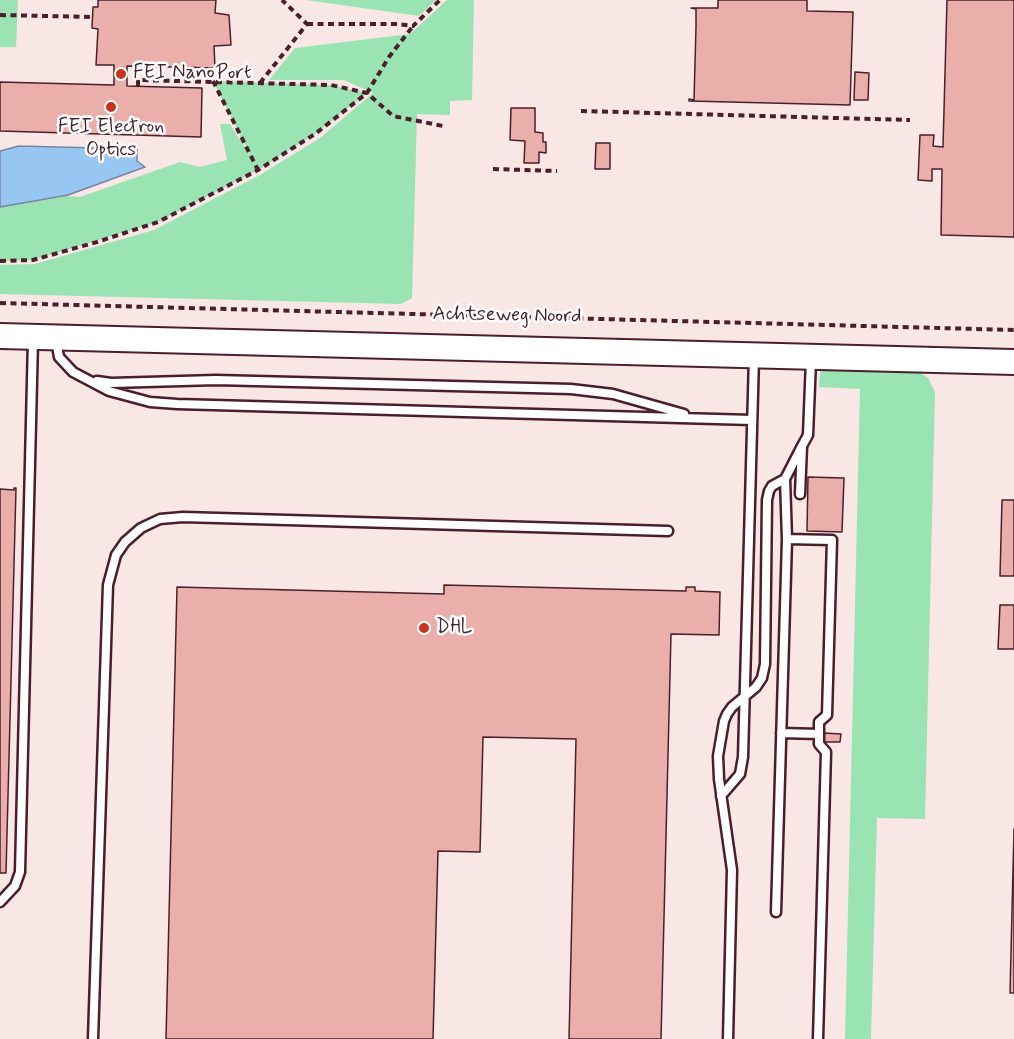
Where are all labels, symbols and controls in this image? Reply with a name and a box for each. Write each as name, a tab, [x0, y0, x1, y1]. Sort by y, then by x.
place label: FEI NanoPort	[133, 62, 251, 86]
marker: FEI NanoPort	[114, 67, 128, 81]
marker: FEI Electron Optics	[104, 100, 118, 114]
place label: FEI Electron Optics	[58, 116, 164, 163]
street label: Achtseweg Noord	[432, 303, 582, 329]
place label: DHL	[436, 616, 473, 640]
marker: DHL	[417, 621, 431, 635]

